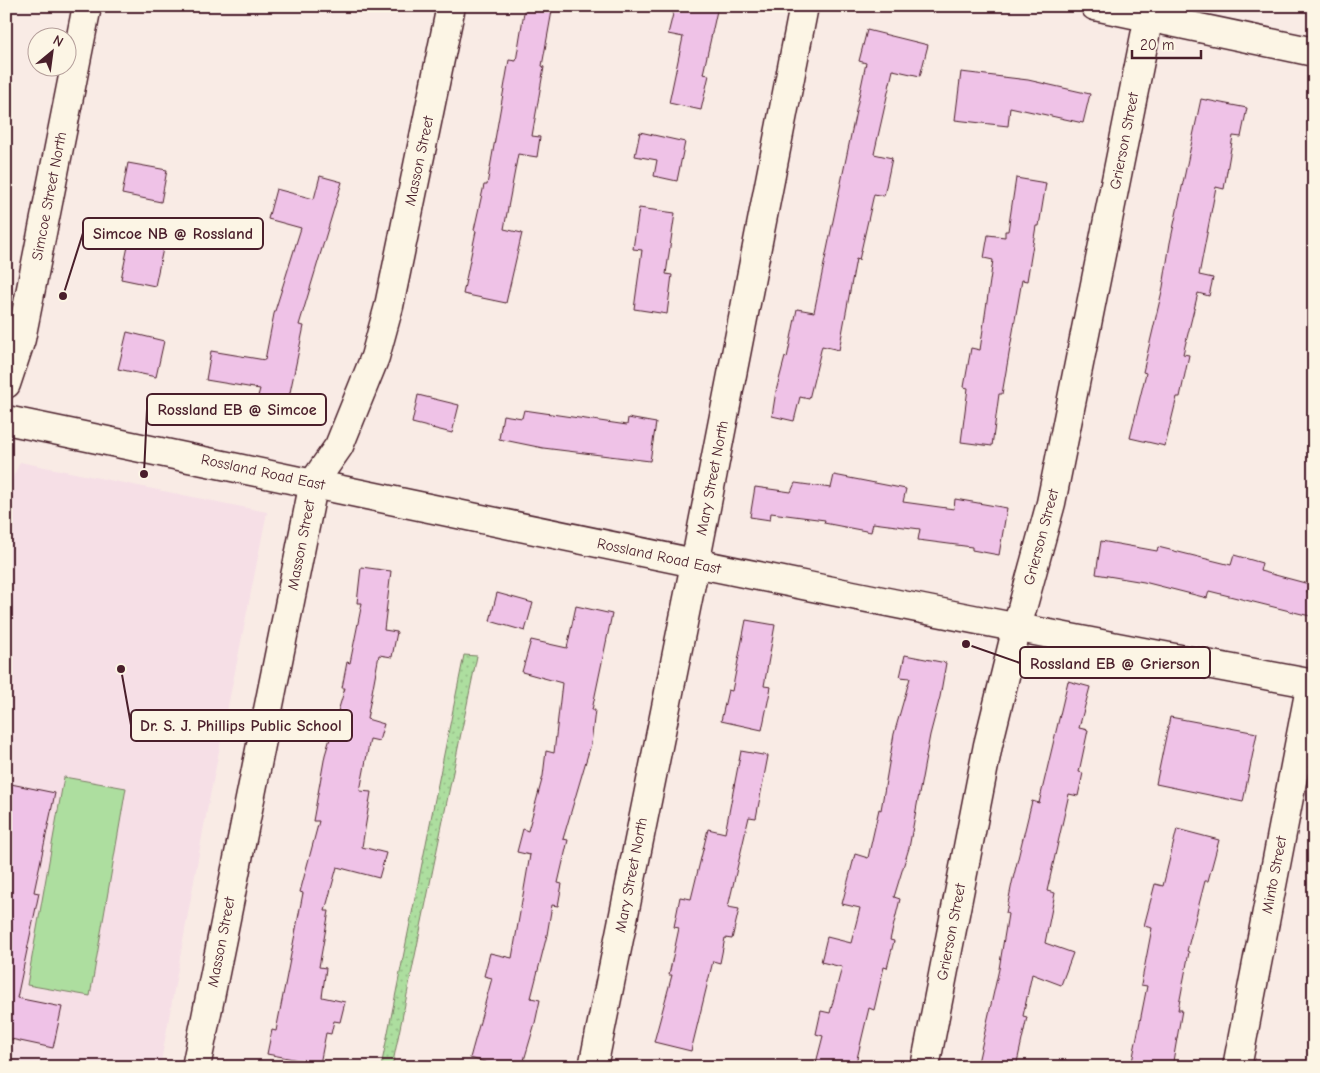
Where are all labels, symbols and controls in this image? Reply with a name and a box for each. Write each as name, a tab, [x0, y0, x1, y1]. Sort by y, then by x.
north arrow	[28, 28, 78, 78]
scale bar	[1132, 28, 1201, 60]
text: N	[50, 31, 66, 51]
text: 20 m	[1140, 36, 1174, 54]
street label: Grierson Street	[1106, 90, 1142, 191]
street label: Masson Street	[401, 114, 437, 208]
street label: Simcoe Street North	[28, 130, 70, 262]
callout: Simcoe NB @ Rossland	[83, 218, 263, 249]
text: Simcoe NB @ Rossland	[93, 225, 253, 243]
callout: Rossland EB @ Simcoe	[147, 394, 326, 425]
text: Rossland EB @ Simcoe	[157, 401, 317, 419]
street label: Mary Street North	[692, 419, 732, 537]
street label: Rossland Road East	[199, 450, 327, 494]
street label: Grierson Street	[1020, 486, 1063, 587]
street label: Masson Street	[283, 498, 319, 592]
street label: Rossland Road East	[595, 534, 723, 578]
callout: Rossland EB @ Grierson	[1020, 647, 1210, 678]
text: Rossland EB @ Grierson	[1030, 655, 1200, 673]
callout: Dr. S. J. Phillips Public School	[131, 710, 352, 741]
text: Dr. S. J. Phillips Public School	[140, 717, 342, 735]
street label: Mary Street North	[611, 816, 651, 934]
street label: Minto Street	[1258, 834, 1290, 915]
street label: Grierson Street	[933, 881, 969, 982]
street label: Masson Street	[203, 895, 239, 989]

